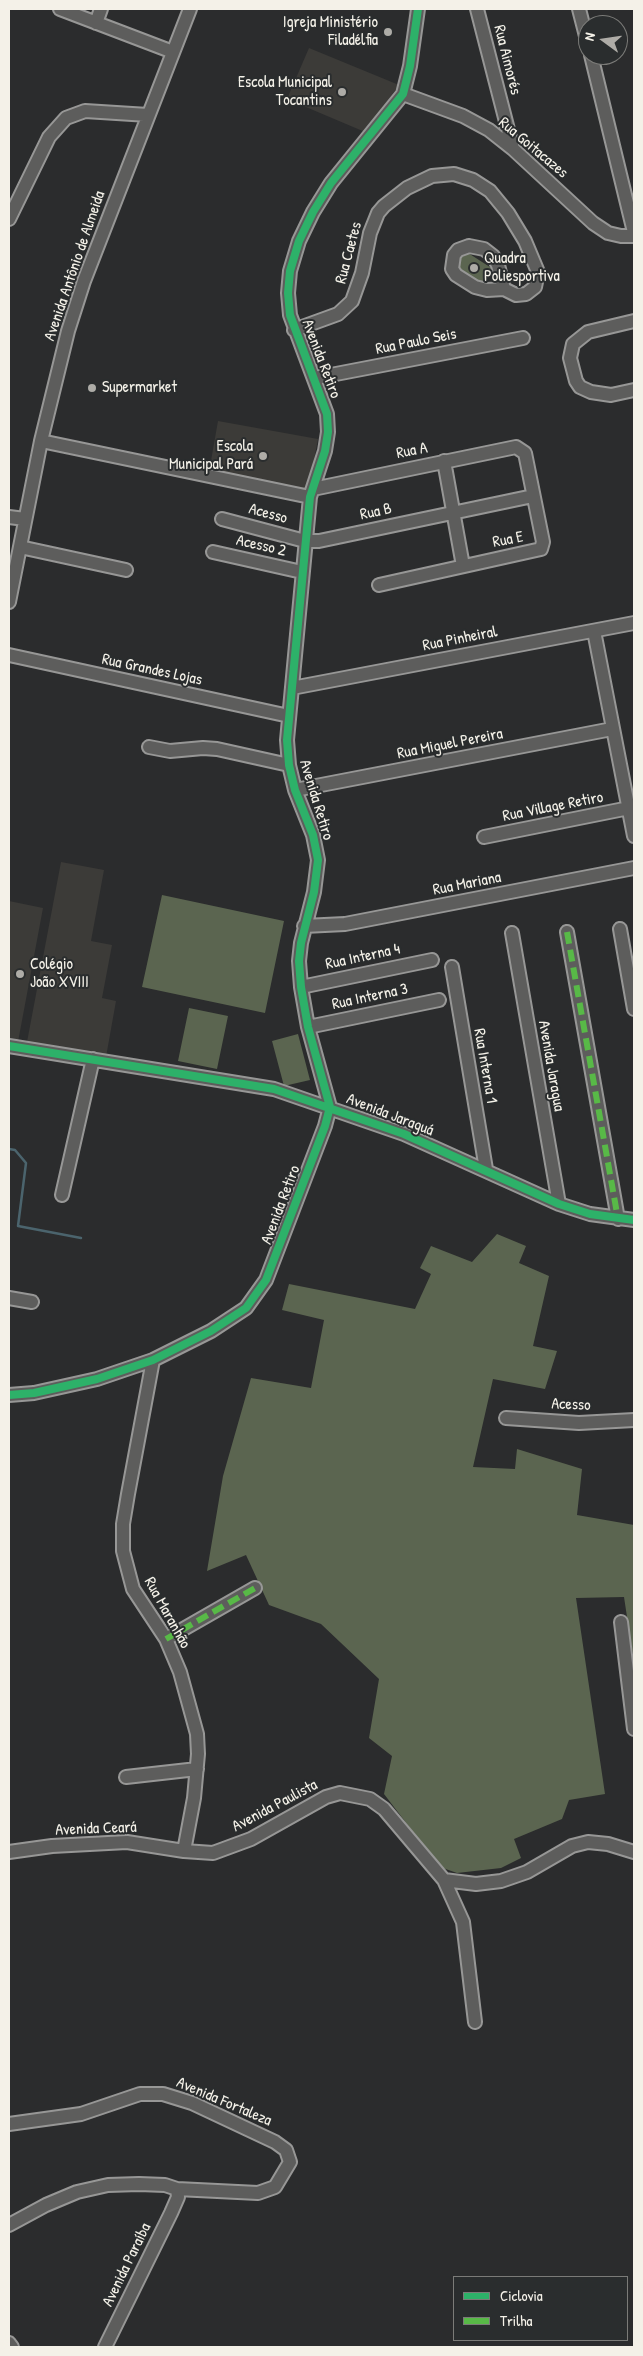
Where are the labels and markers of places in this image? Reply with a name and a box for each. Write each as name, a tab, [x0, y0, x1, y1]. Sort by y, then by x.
place label: Igreja Ministério Filadélfia	[283, 13, 378, 51]
marker: Igreja Ministério Filadélfia	[382, 26, 394, 38]
place label: Escola Municipal Tocantins	[238, 73, 332, 111]
marker: Escola Municipal Tocantins	[336, 86, 348, 98]
place label: Quadra Poliesportiva	[484, 249, 560, 287]
marker: Quadra Poliesportiva	[468, 262, 480, 274]
place label: Supermarket	[102, 378, 177, 398]
marker: Supermarket	[86, 382, 98, 394]
place label: Escola Municipal Pará	[169, 437, 253, 475]
marker: Escola Municipal Pará	[257, 450, 269, 462]
place label: Colégio João XVIII	[30, 955, 89, 993]
marker: Colégio João XVIII	[14, 968, 26, 980]

